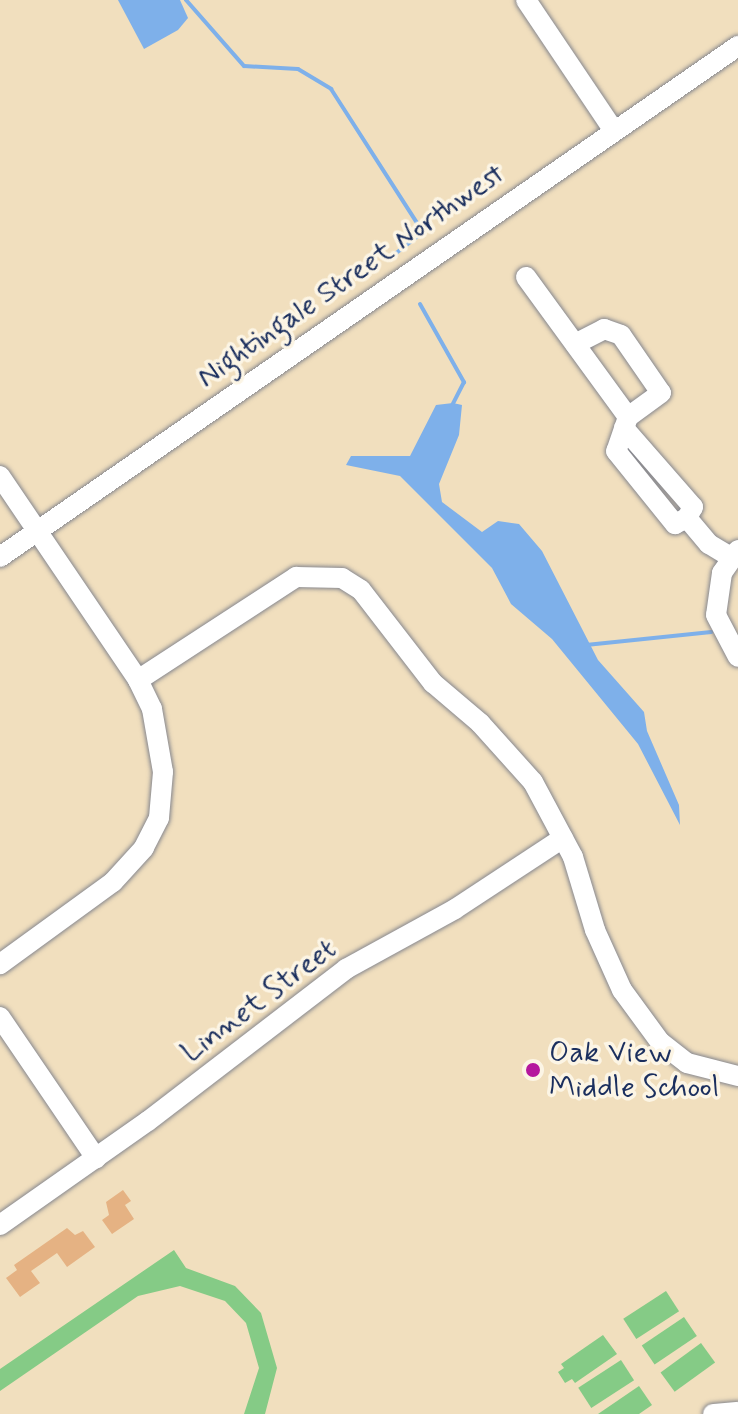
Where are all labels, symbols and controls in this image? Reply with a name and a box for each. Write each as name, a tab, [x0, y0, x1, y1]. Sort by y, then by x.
street label: Nightingale Street Northwest	[191, 156, 511, 396]
street label: Linnet Street	[172, 929, 346, 1073]
place label: Oak View Middle School	[549, 1035, 721, 1106]
marker: Oak View Middle School	[524, 1061, 542, 1079]

